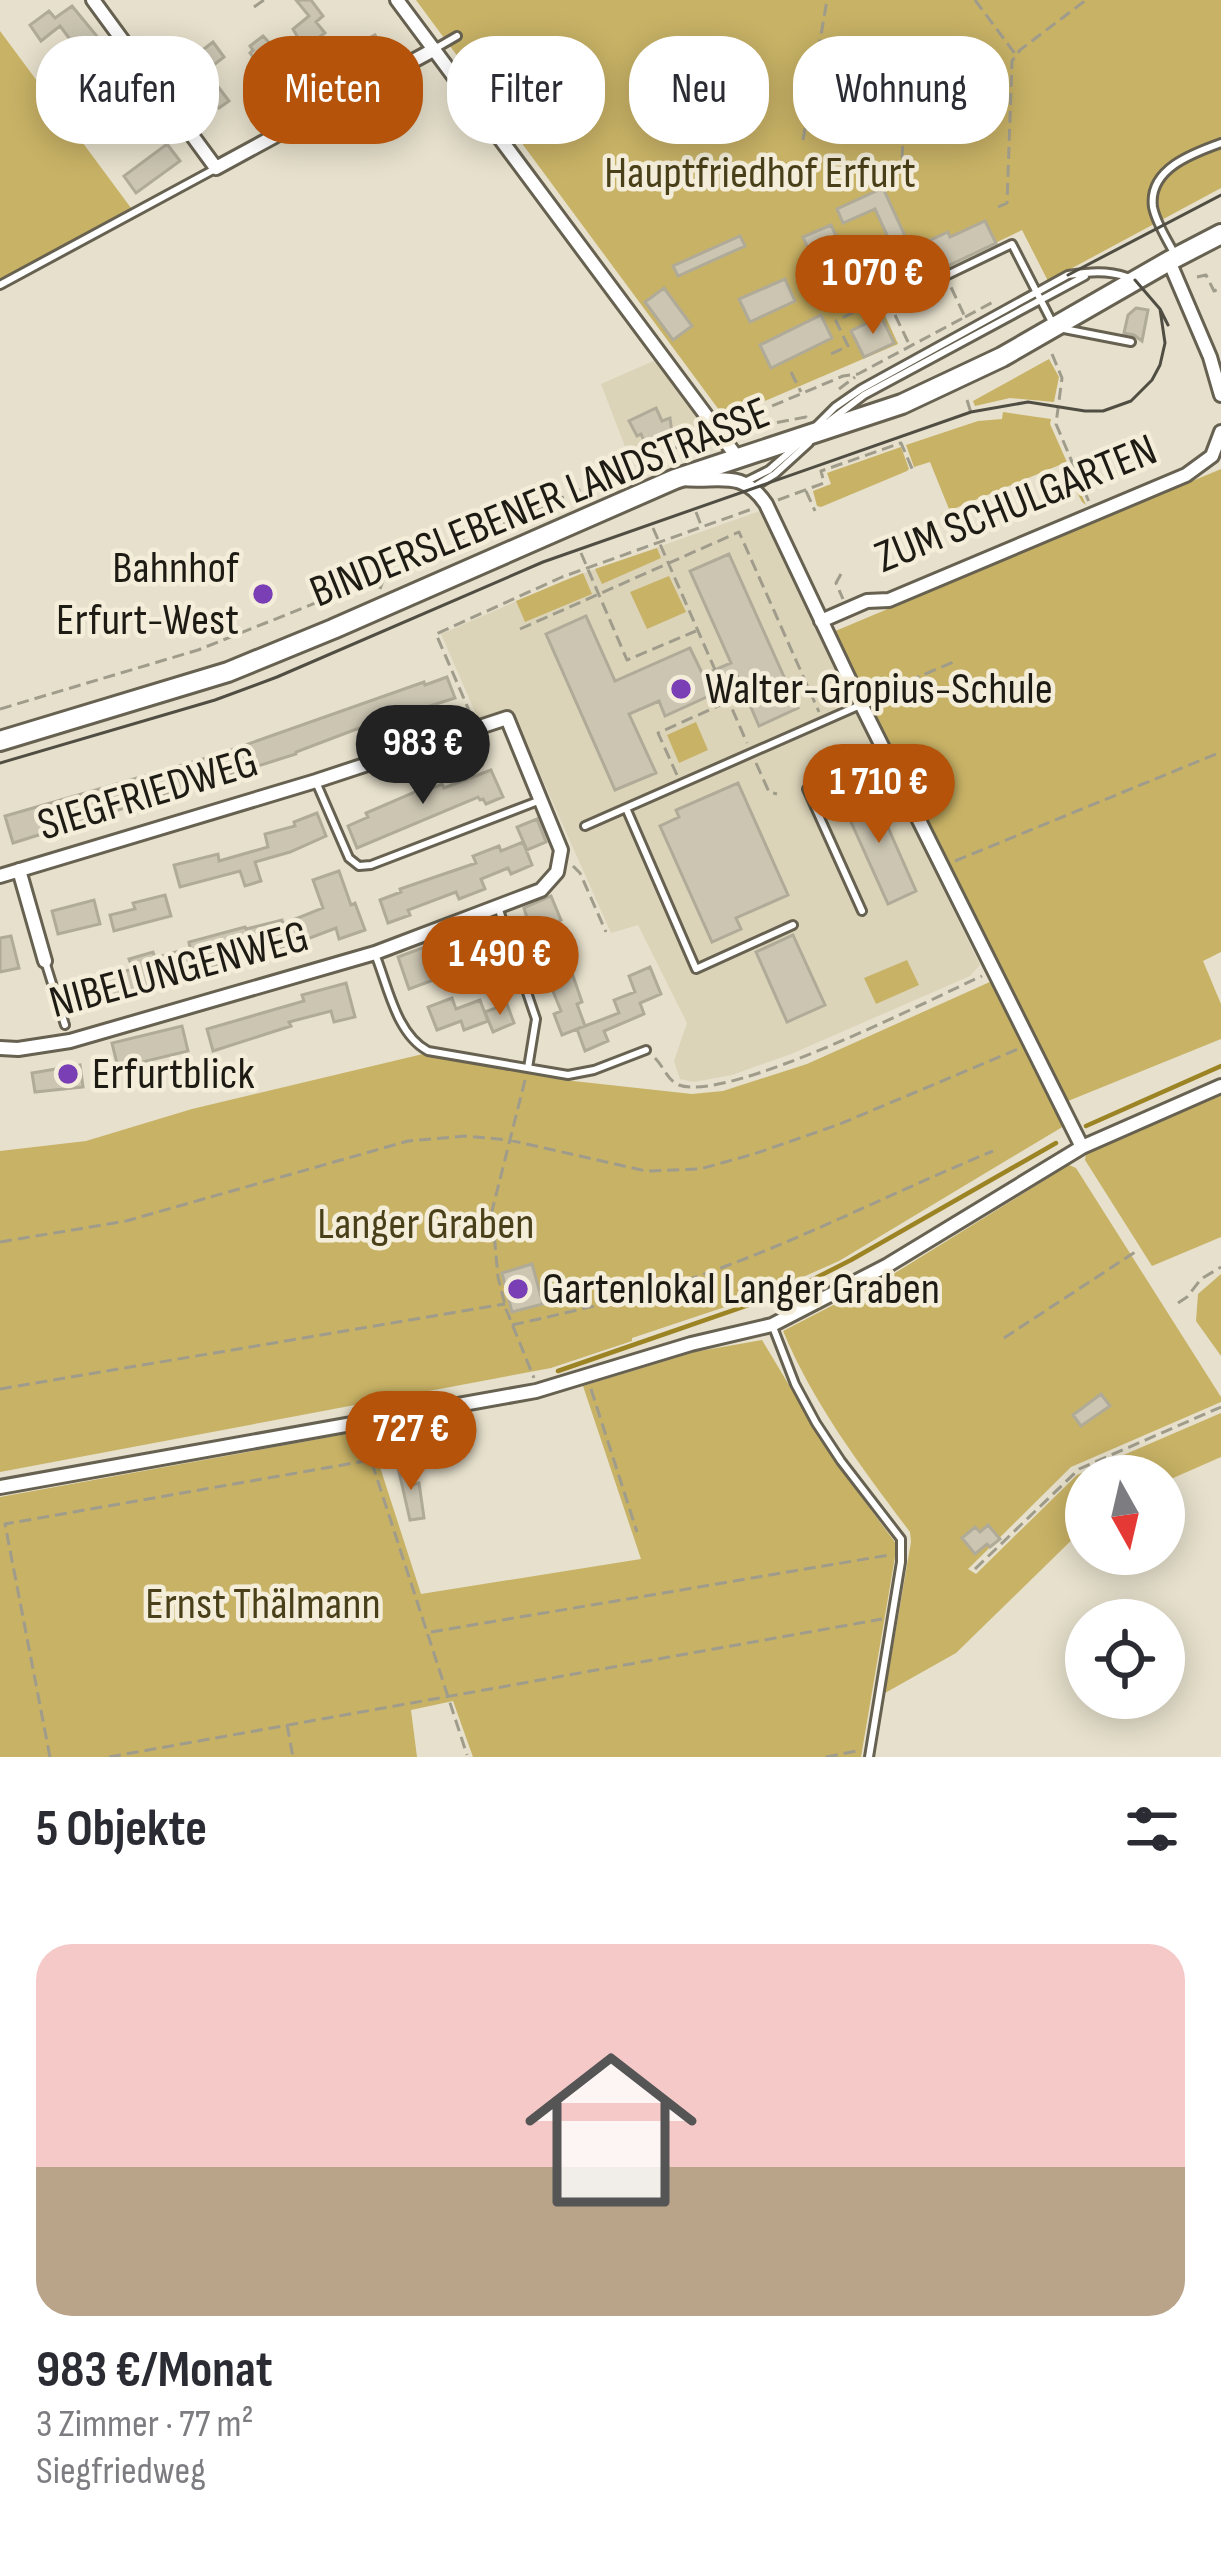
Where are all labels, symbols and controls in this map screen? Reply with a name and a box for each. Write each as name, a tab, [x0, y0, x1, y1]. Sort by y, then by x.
chip: Kaufen	[36, 36, 219, 144]
chip: Mieten	[243, 36, 423, 144]
chip: Filter	[447, 36, 605, 144]
chip: Neu	[629, 36, 769, 144]
chip: Wohnung	[793, 36, 1009, 144]
park label: Hauptfriedhof Erfurt	[604, 146, 916, 201]
pin: 1 070 €	[762, 235, 984, 337]
text: 1 070 €	[822, 250, 924, 297]
street label: BINDERSLEBENER LANDSTRASSE	[302, 386, 778, 620]
street label: ZUM SCHULGARTEN	[867, 423, 1165, 585]
place label: Bahnhof Erfurt-West	[56, 541, 240, 648]
marker: Bahnhof Erfurt-West	[250, 581, 276, 607]
place label: Walter-Gropius-Schule	[705, 662, 1053, 717]
marker: Walter-Gropius-Schule	[668, 676, 694, 702]
pin: 983 €	[339, 705, 507, 807]
text: 983 €	[383, 720, 463, 767]
street label: SIEGFRIEDWEG	[32, 735, 264, 853]
pin: 1 710 €	[768, 744, 990, 846]
text: 1 710 €	[830, 759, 928, 806]
street label: NIBELUNGENWEG	[44, 909, 314, 1031]
pin: 1 490 €	[389, 916, 611, 1018]
text: 1 490 €	[449, 931, 551, 978]
place label: Erfurtblick	[92, 1047, 255, 1102]
marker: Erfurtblick	[55, 1061, 81, 1087]
park label: Langer Graben	[317, 1197, 535, 1252]
place label: Gartenlokal Langer Graben	[542, 1262, 940, 1317]
marker: Gartenlokal Langer Graben	[505, 1276, 531, 1302]
pin: 727 €	[327, 1391, 495, 1493]
text: 727 €	[372, 1406, 450, 1453]
north arrow	[1065, 1455, 1185, 1575]
map controls	[1065, 1455, 1185, 1719]
park label: Ernst Thälmann	[145, 1577, 381, 1632]
button: locate	[1065, 1599, 1185, 1719]
icon: filters	[1119, 1796, 1185, 1862]
text: 5 Objekte	[36, 1799, 207, 1860]
icon: home	[503, 2022, 719, 2238]
text: 983 €/Monat	[36, 2340, 273, 2401]
text: 3 Zimmer · 77 m²	[36, 2401, 254, 2448]
text: Siegfriedweg	[36, 2448, 206, 2495]

